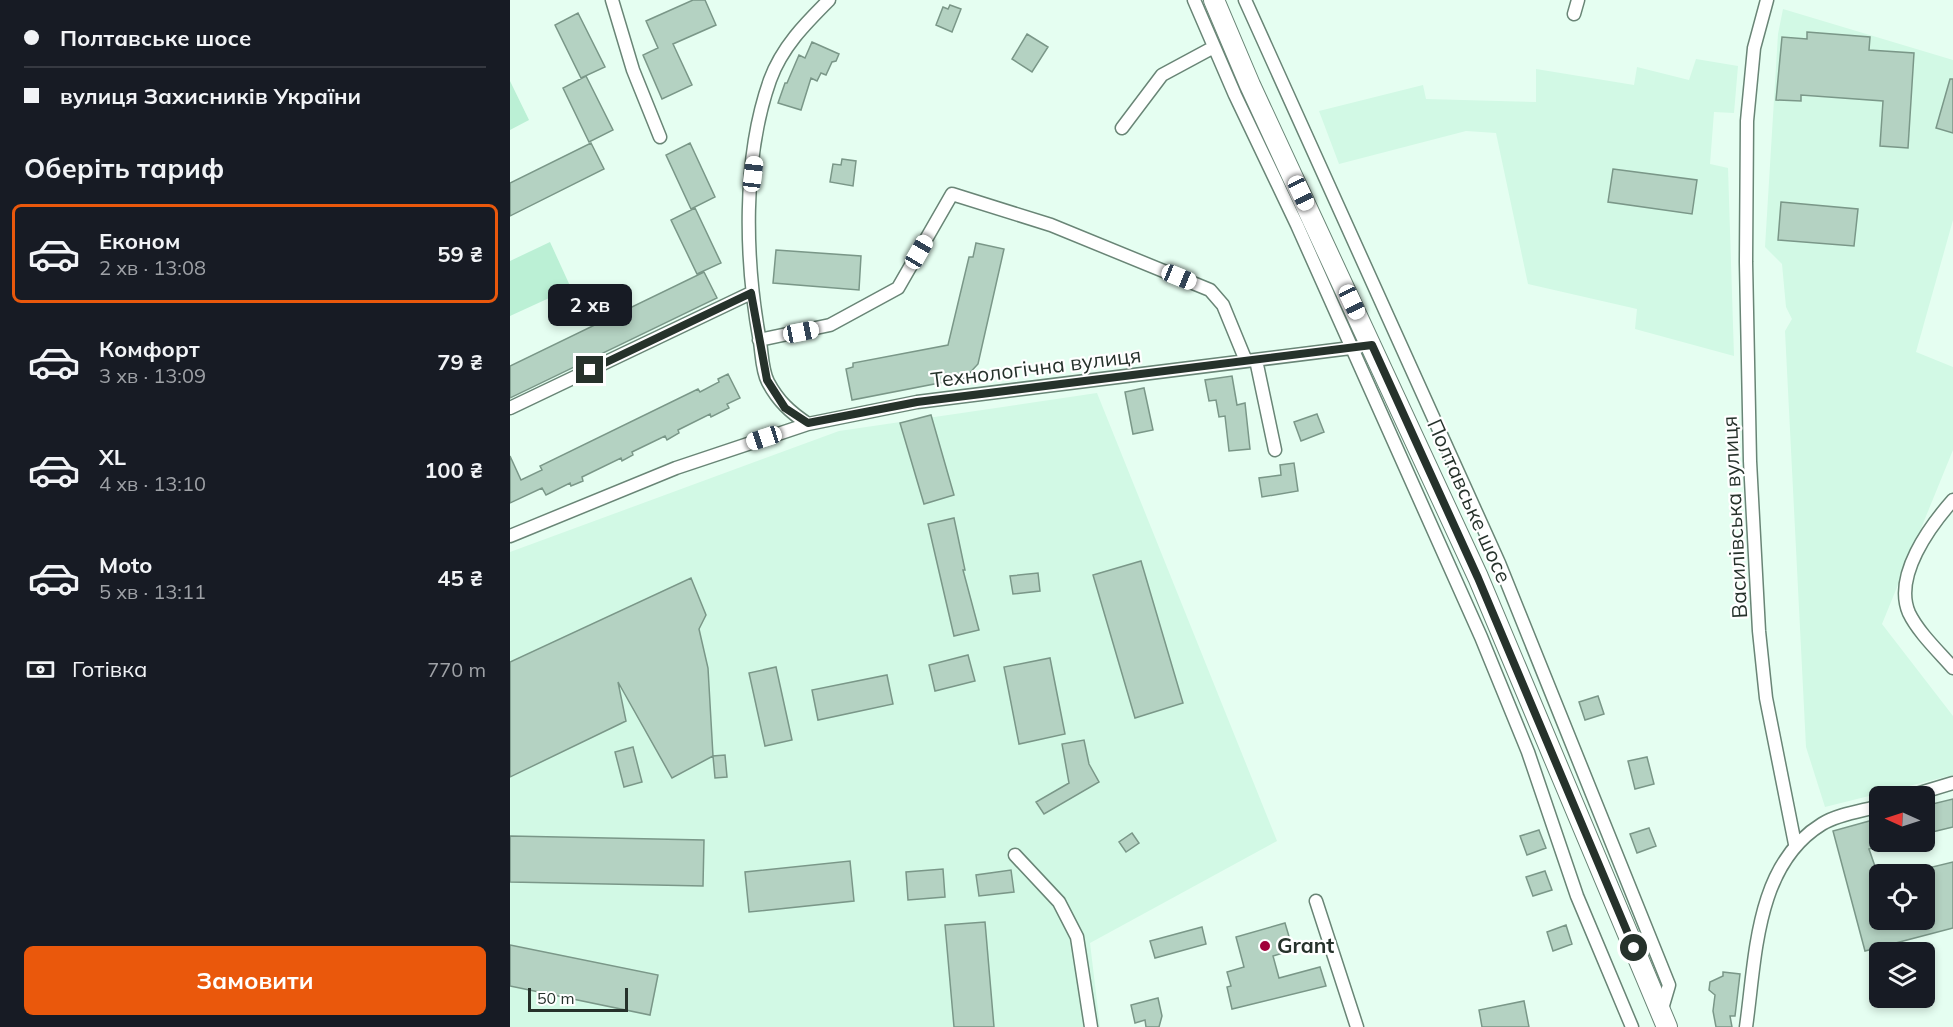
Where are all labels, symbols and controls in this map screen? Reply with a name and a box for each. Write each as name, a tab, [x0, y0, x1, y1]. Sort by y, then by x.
text: Полтавське шосе	[60, 24, 251, 52]
text: вулиця Захисників України	[60, 82, 361, 110]
text: Оберіть тариф	[24, 151, 224, 185]
car	[742, 155, 764, 193]
car	[1285, 173, 1317, 213]
icon: car	[27, 227, 81, 281]
text: Економ	[99, 227, 180, 255]
car	[902, 232, 936, 272]
text: 59 ₴	[437, 240, 483, 268]
text: 2 хв · 13:08	[99, 255, 206, 280]
car	[1159, 262, 1199, 292]
car	[1336, 282, 1368, 322]
callout: 2 хв	[548, 283, 632, 325]
text: 2 хв	[570, 292, 610, 317]
car	[782, 320, 820, 344]
icon: car	[27, 335, 81, 389]
text: Комфорт	[99, 335, 200, 363]
street label: Технологічна вулиця	[929, 341, 1143, 393]
text: 79 ₴	[437, 348, 483, 376]
route end	[576, 356, 603, 383]
text: 3 хв · 13:09	[99, 363, 206, 388]
street label: Полтавське шосе	[1422, 415, 1518, 587]
street label: Василівська вулиця	[1716, 415, 1752, 619]
car	[744, 424, 784, 452]
icon: car	[27, 443, 81, 497]
text: XL	[99, 443, 126, 471]
text: 100 ₴	[424, 456, 483, 484]
text: 4 хв · 13:10	[99, 471, 206, 496]
icon: car	[27, 551, 81, 605]
text: Moto	[99, 551, 152, 579]
text: 45 ₴	[437, 564, 483, 592]
text: 5 хв · 13:11	[99, 579, 206, 604]
icon: cash	[24, 653, 57, 686]
text: Готівка	[72, 655, 147, 683]
text: 770 m	[427, 657, 486, 682]
north arrow	[1869, 786, 1935, 852]
map controls	[1869, 786, 1935, 1008]
button: locate	[1869, 864, 1935, 930]
place label: Grant	[1277, 932, 1334, 958]
route start	[1620, 934, 1647, 961]
marker: Grant	[1258, 939, 1272, 953]
button: layers	[1869, 942, 1935, 1008]
button: Замовити	[24, 946, 486, 1015]
scale bar	[528, 985, 628, 1012]
text: 50 m	[537, 988, 574, 1008]

